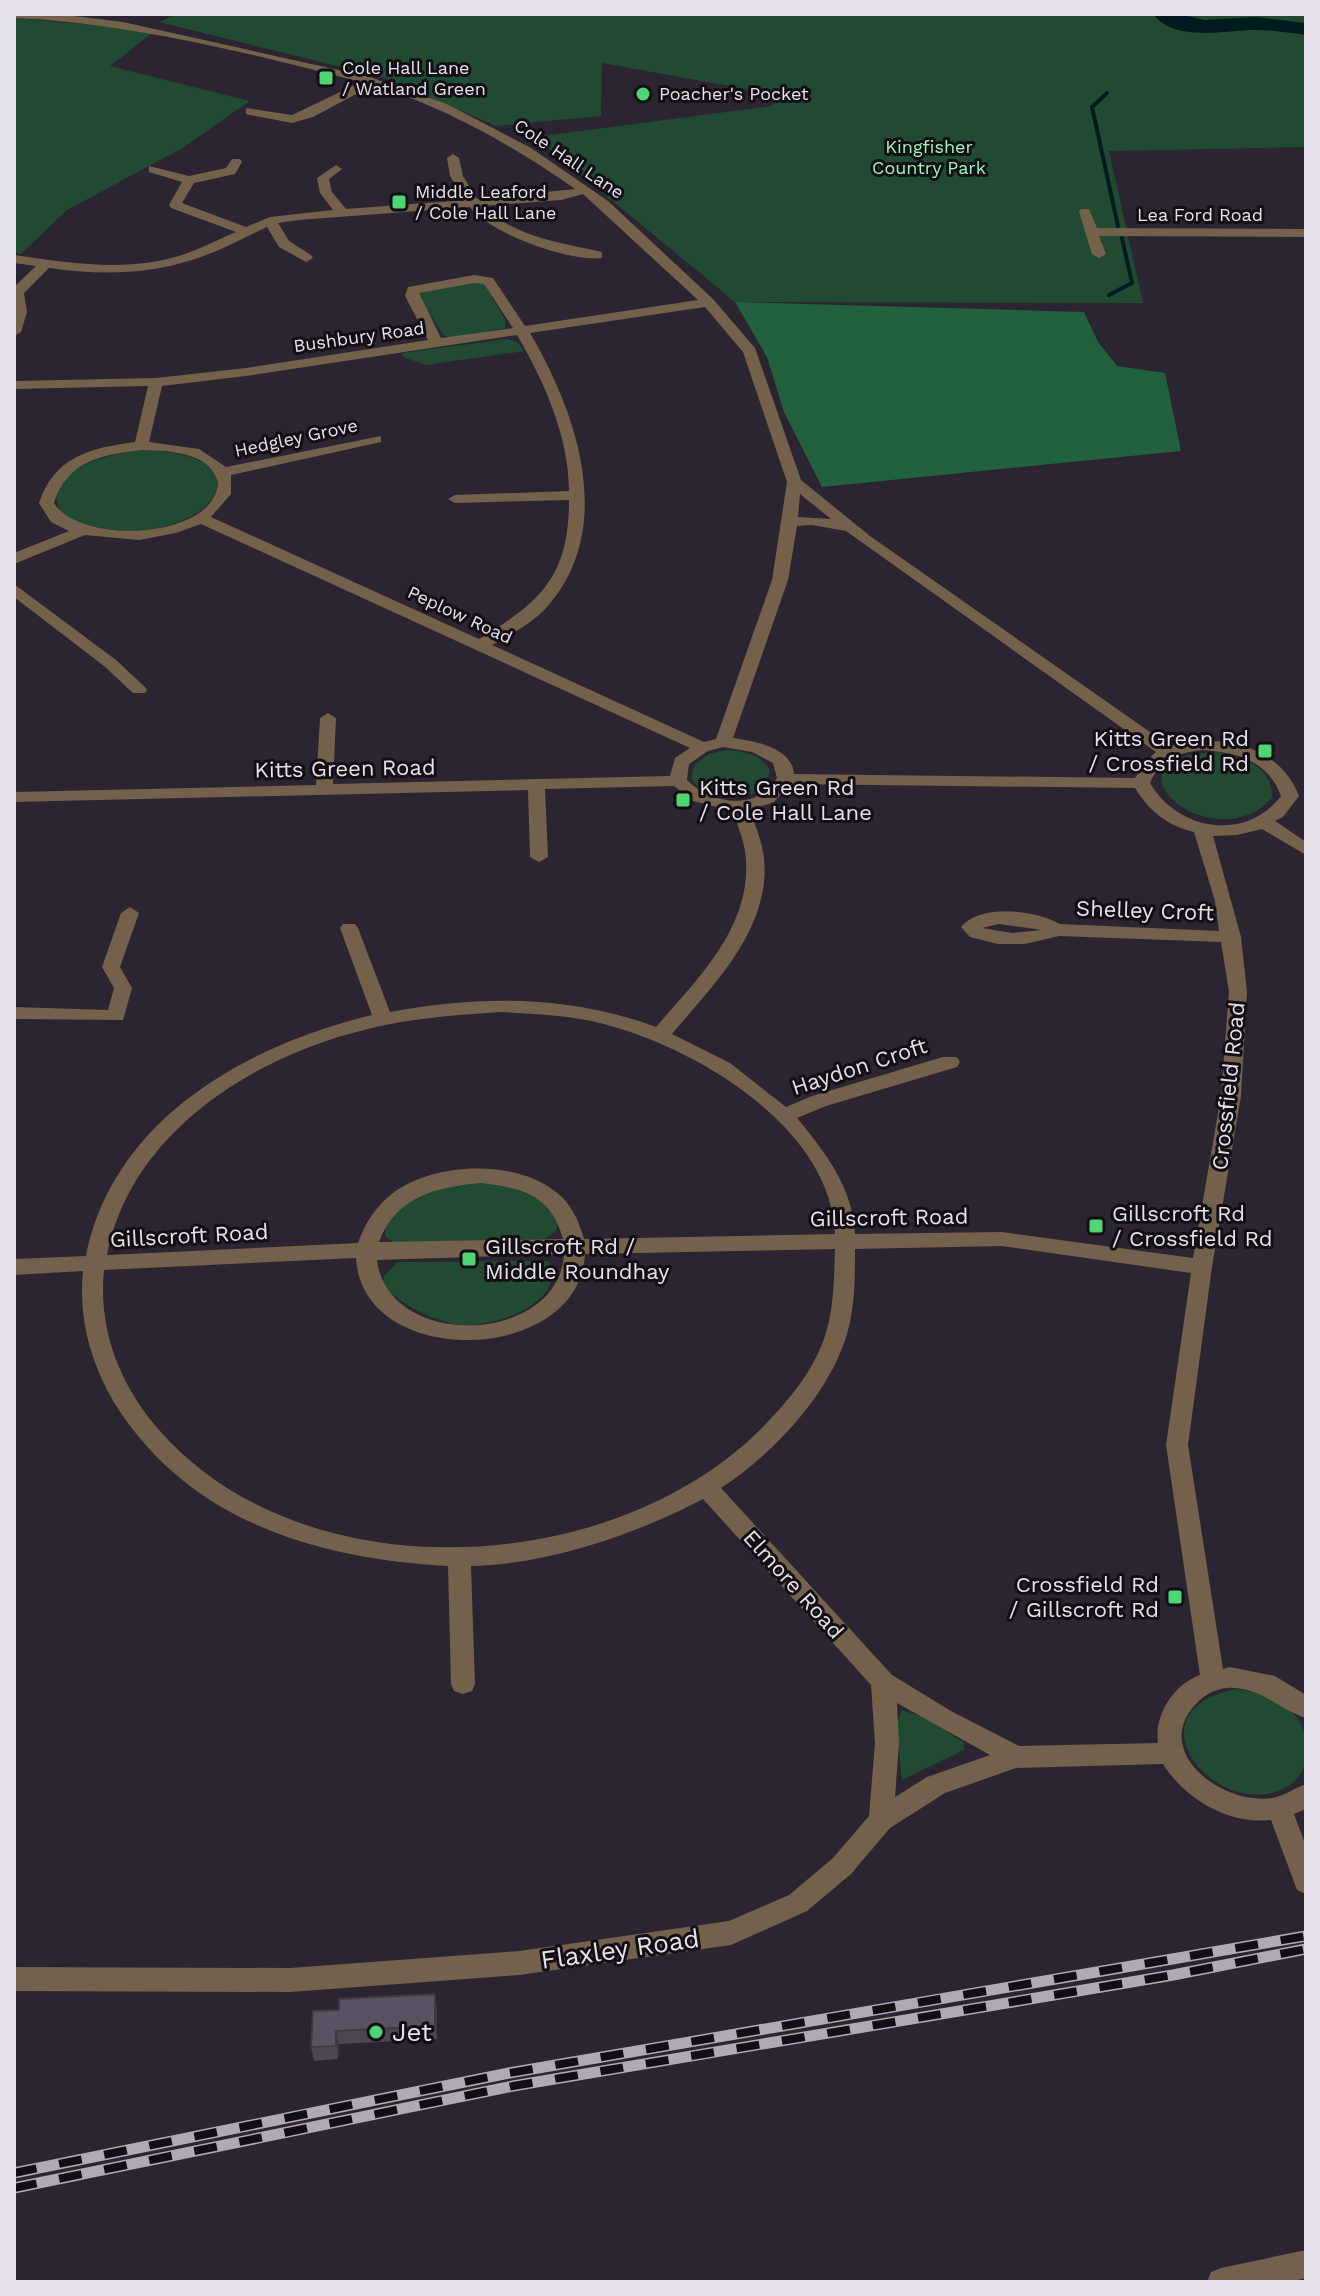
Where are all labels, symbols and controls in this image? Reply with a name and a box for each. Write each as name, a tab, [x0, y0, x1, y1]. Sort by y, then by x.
place label: Cole Hall Lane / Watland Green	[342, 57, 486, 99]
marker: Cole Hall Lane / Watland Green	[317, 69, 335, 87]
place label: Poacher's Pocket	[659, 83, 809, 104]
marker: Poacher's Pocket	[634, 85, 652, 103]
street label: Cole Hall Lane	[511, 114, 628, 203]
park label: Kingfisher Country Park	[872, 136, 986, 178]
place label: Middle Leaford / Cole Hall Lane	[415, 181, 556, 223]
marker: Middle Leaford / Cole Hall Lane	[390, 193, 408, 211]
street label: Lea Ford Road	[1137, 204, 1263, 225]
street label: Bushbury Road	[292, 317, 426, 356]
street label: Hedgley Grove	[232, 414, 359, 461]
street label: Peplow Road	[404, 581, 516, 648]
place label: Kitts Green Rd / Crossfield Rd	[1089, 726, 1249, 776]
marker: Kitts Green Rd / Crossfield Rd	[1256, 742, 1274, 760]
street label: Kitts Green Road	[254, 754, 436, 783]
place label: Kitts Green Rd / Cole Hall Lane	[699, 775, 872, 825]
marker: Kitts Green Rd / Cole Hall Lane	[674, 791, 692, 809]
street label: Shelley Croft	[1076, 896, 1214, 925]
street label: Crossfield Road	[1207, 1001, 1250, 1171]
street label: Haydon Croft	[788, 1033, 930, 1100]
place label: Gillscroft Rd / Crossfield Rd	[1112, 1201, 1273, 1251]
street label: Gillscroft Road	[809, 1204, 969, 1231]
marker: Gillscroft Rd / Crossfield Rd	[1087, 1217, 1105, 1235]
street label: Gillscroft Road	[109, 1219, 269, 1252]
place label: Gillscroft Rd / Middle Roundhay	[485, 1234, 670, 1284]
marker: Gillscroft Rd / Middle Roundhay	[460, 1250, 478, 1268]
street label: Elmore Road	[738, 1525, 849, 1644]
place label: Crossfield Rd / Gillscroft Rd	[1009, 1572, 1159, 1622]
marker: Crossfield Rd / Gillscroft Rd	[1166, 1588, 1184, 1606]
street label: Flaxley Road	[539, 1923, 701, 1975]
place label: Jet	[392, 2017, 432, 2047]
marker: Jet	[367, 2023, 385, 2041]

